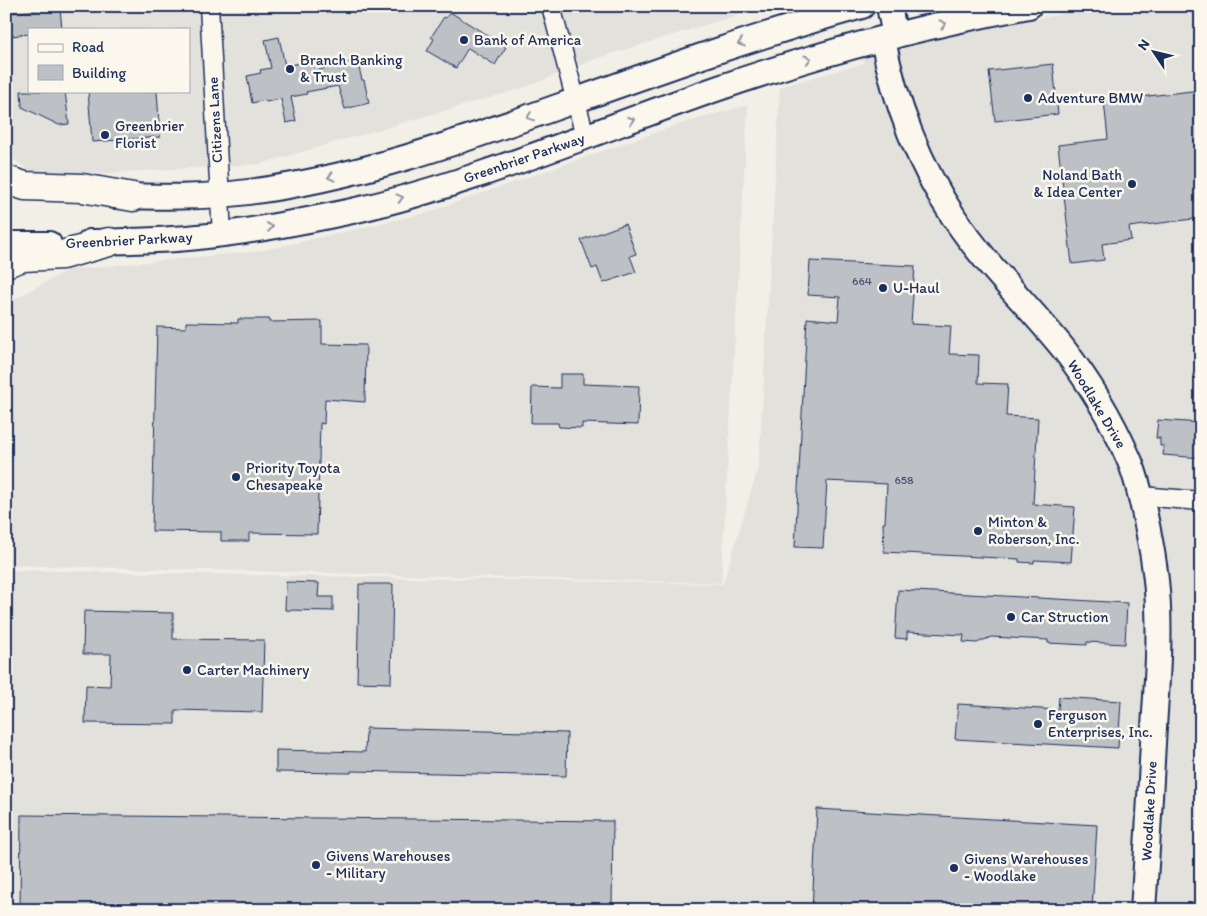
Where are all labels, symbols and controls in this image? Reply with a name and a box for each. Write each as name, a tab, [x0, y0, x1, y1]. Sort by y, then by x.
one-way arrow	[938, 19, 947, 30]
legend	[28, 28, 190, 92]
north arrow	[1130, 28, 1180, 78]
place label: Bank of America	[474, 31, 582, 49]
marker: Bank of America	[458, 34, 470, 46]
text: N	[1134, 36, 1153, 54]
one-way arrow	[737, 37, 746, 47]
text: Road	[72, 38, 105, 56]
place label: Branch Banking & Trust	[300, 51, 403, 86]
one-way arrow	[804, 55, 812, 65]
marker: Branch Banking & Trust	[284, 63, 296, 75]
text: Building	[72, 64, 126, 82]
street label: Citizens Lane	[204, 77, 226, 163]
place label: Adventure BMW	[1038, 89, 1143, 107]
marker: Adventure BMW	[1022, 92, 1034, 104]
one-way arrow	[526, 111, 534, 121]
one-way arrow	[626, 116, 634, 126]
place label: Greenbrier Florist	[115, 117, 184, 152]
marker: Greenbrier Florist	[99, 129, 111, 141]
street label: Greenbrier Parkway	[461, 129, 587, 187]
place label: Noland Bath & Idea Center	[1034, 166, 1122, 201]
one-way arrow	[326, 171, 335, 182]
marker: Noland Bath & Idea Center	[1126, 178, 1138, 190]
one-way arrow	[396, 194, 404, 204]
one-way arrow	[266, 222, 274, 232]
street label: Greenbrier Parkway	[65, 228, 193, 252]
house number: 664	[852, 274, 872, 288]
place label: U-Haul	[893, 279, 940, 297]
marker: U-Haul	[877, 282, 889, 294]
street label: Woodlake Drive	[1064, 356, 1130, 452]
place label: Priority Toyota Chesapeake	[246, 459, 340, 494]
marker: Priority Toyota Chesapeake	[230, 471, 242, 483]
house number: 658	[894, 473, 914, 487]
place label: Minton & Roberson, Inc.	[988, 513, 1079, 548]
marker: Minton & Roberson, Inc.	[972, 525, 984, 537]
place label: Car Struction	[1021, 608, 1109, 626]
marker: Car Struction	[1005, 611, 1017, 623]
place label: Carter Machinery	[197, 661, 309, 679]
marker: Carter Machinery	[181, 664, 193, 676]
place label: Ferguson Enterprises, Inc.	[1048, 706, 1153, 741]
marker: Ferguson Enterprises, Inc.	[1032, 718, 1044, 730]
street label: Woodlake Drive	[1137, 761, 1161, 861]
place label: Givens Warehouses - Military	[326, 847, 451, 882]
place label: Givens Warehouses - Woodlake	[964, 850, 1089, 885]
marker: Givens Warehouses - Military	[310, 859, 322, 871]
marker: Givens Warehouses - Woodlake	[948, 862, 960, 874]

